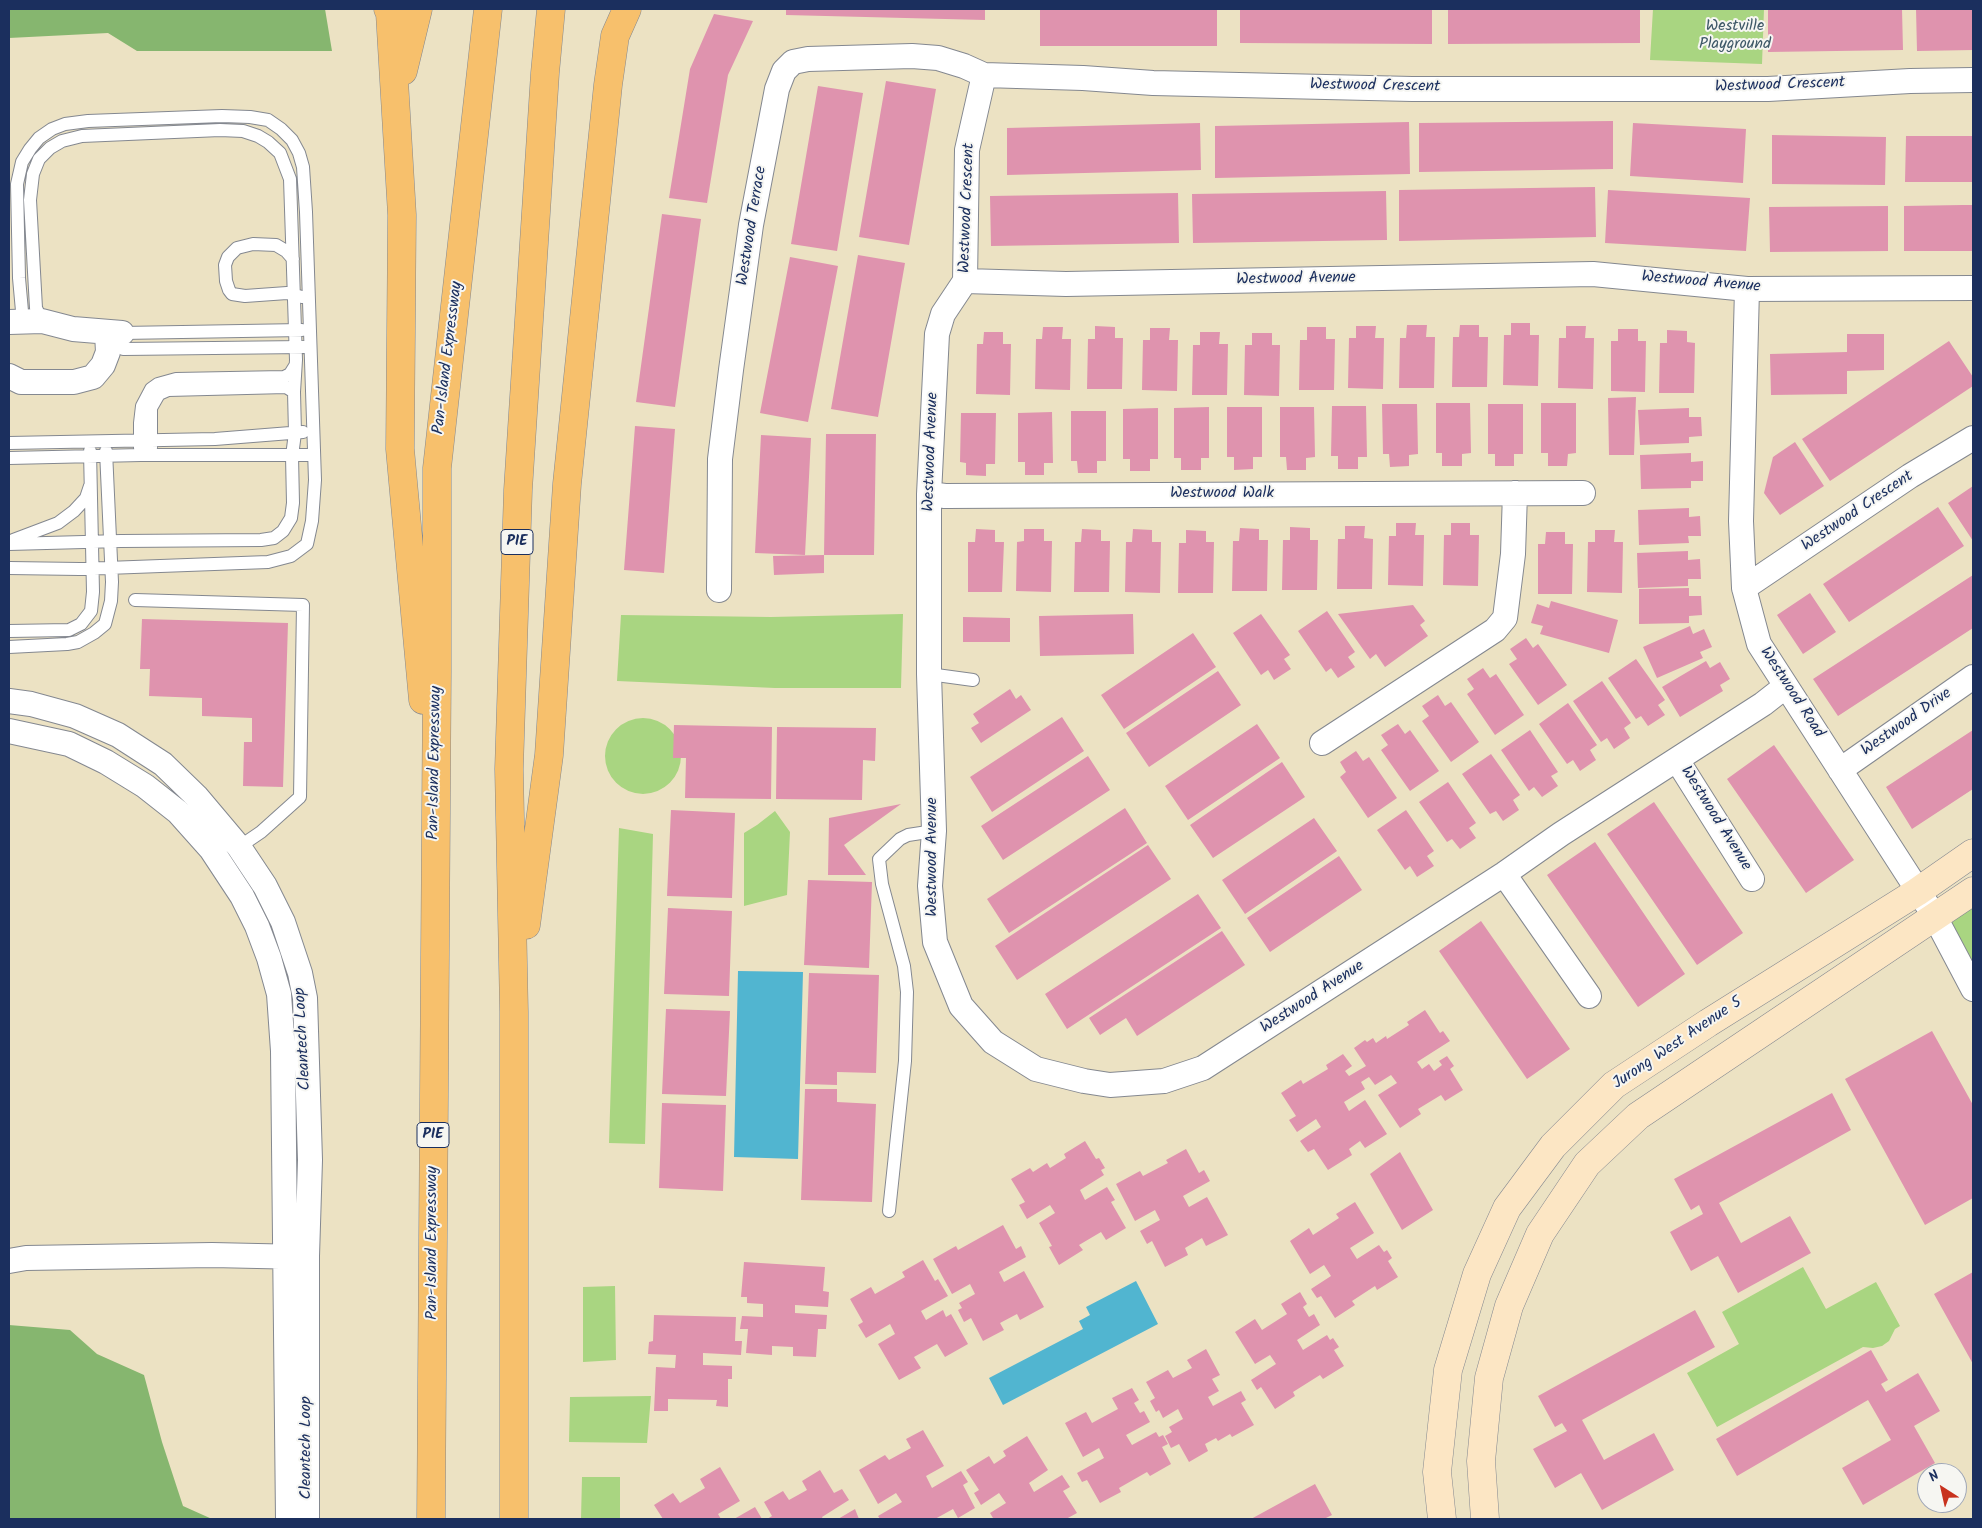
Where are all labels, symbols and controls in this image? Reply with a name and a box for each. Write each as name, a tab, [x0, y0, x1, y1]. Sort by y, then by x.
park label: Westville Playground	[1699, 17, 1771, 55]
street label: Westwood Crescent	[1715, 74, 1845, 98]
street label: Westwood Crescent	[1310, 76, 1440, 98]
street label: Westwood Crescent	[956, 143, 980, 273]
street label: Westwood Terrace	[734, 165, 772, 287]
street label: Westwood Avenue	[1641, 268, 1761, 298]
street label: Westwood Avenue	[1236, 269, 1356, 291]
street label: Pan-Island Expressway	[430, 280, 468, 436]
street label: Westwood Avenue	[920, 392, 944, 512]
street label: Westwood Crescent	[1799, 468, 1917, 556]
street label: Westwood Walk	[1170, 484, 1274, 504]
road number: PIE	[501, 530, 533, 554]
street label: Westwood Road	[1755, 644, 1827, 742]
street label: Westwood Drive	[1858, 685, 1956, 761]
street label: Pan-Island Expressway	[425, 686, 447, 840]
street label: Westwood Avenue	[1675, 763, 1755, 875]
street label: Westwood Avenue	[923, 797, 943, 917]
street label: Westwood Avenue	[1258, 957, 1368, 1039]
street label: Cleantech Loop	[292, 987, 316, 1091]
street label: Jurong West Avenue 5	[1610, 994, 1746, 1094]
road number: PIE	[417, 1122, 449, 1148]
street label: Pan-Island Expressway	[423, 1166, 443, 1320]
street label: Cleantech Loop	[297, 1396, 317, 1500]
north arrow	[1917, 1463, 1967, 1513]
text: N	[1924, 1465, 1944, 1488]

